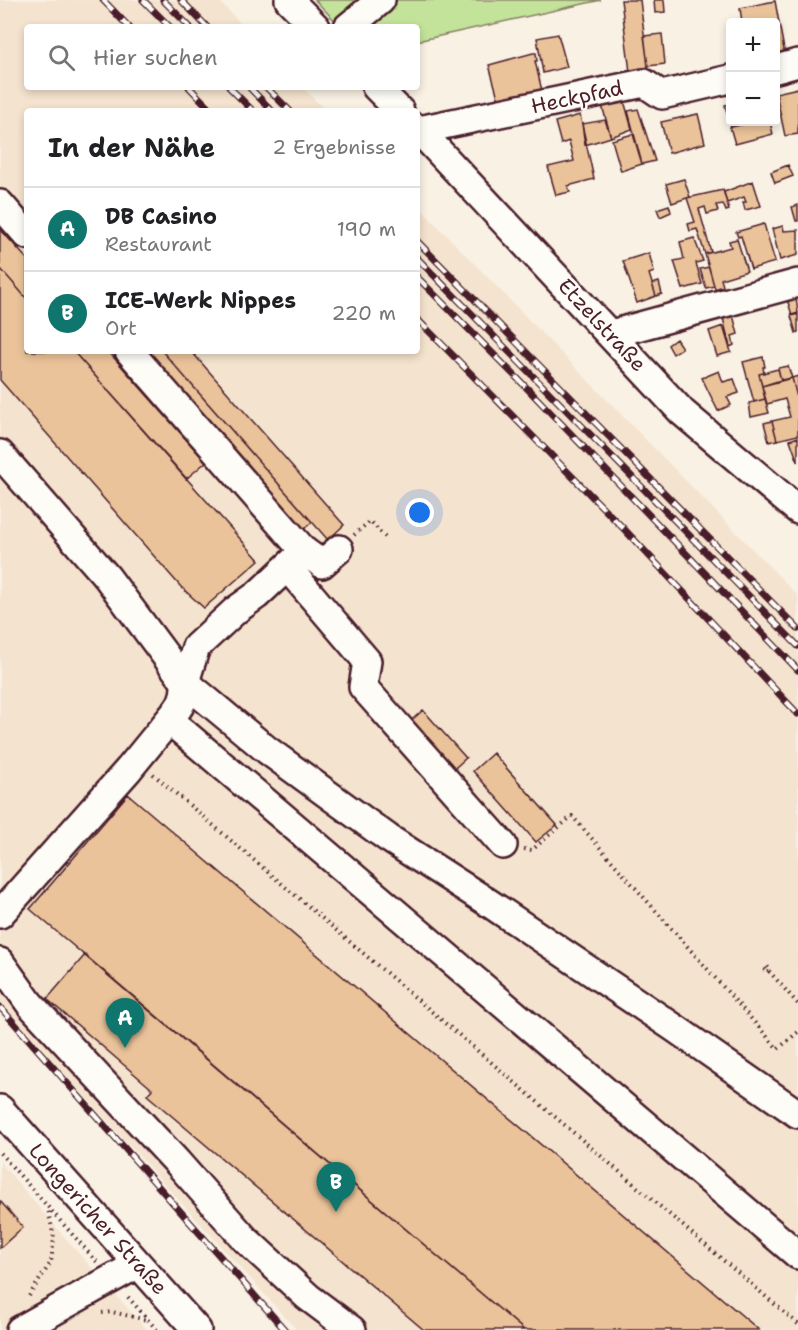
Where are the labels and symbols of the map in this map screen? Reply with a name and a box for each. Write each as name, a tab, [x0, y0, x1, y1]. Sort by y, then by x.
street label: Heckpfad	[528, 74, 626, 120]
street label: Etzelstraße	[552, 272, 652, 378]
your location	[405, 498, 434, 527]
pin: A	[106, 998, 144, 1048]
street label: Longericher Straße	[22, 1137, 174, 1301]
pin: B	[316, 1162, 356, 1212]

